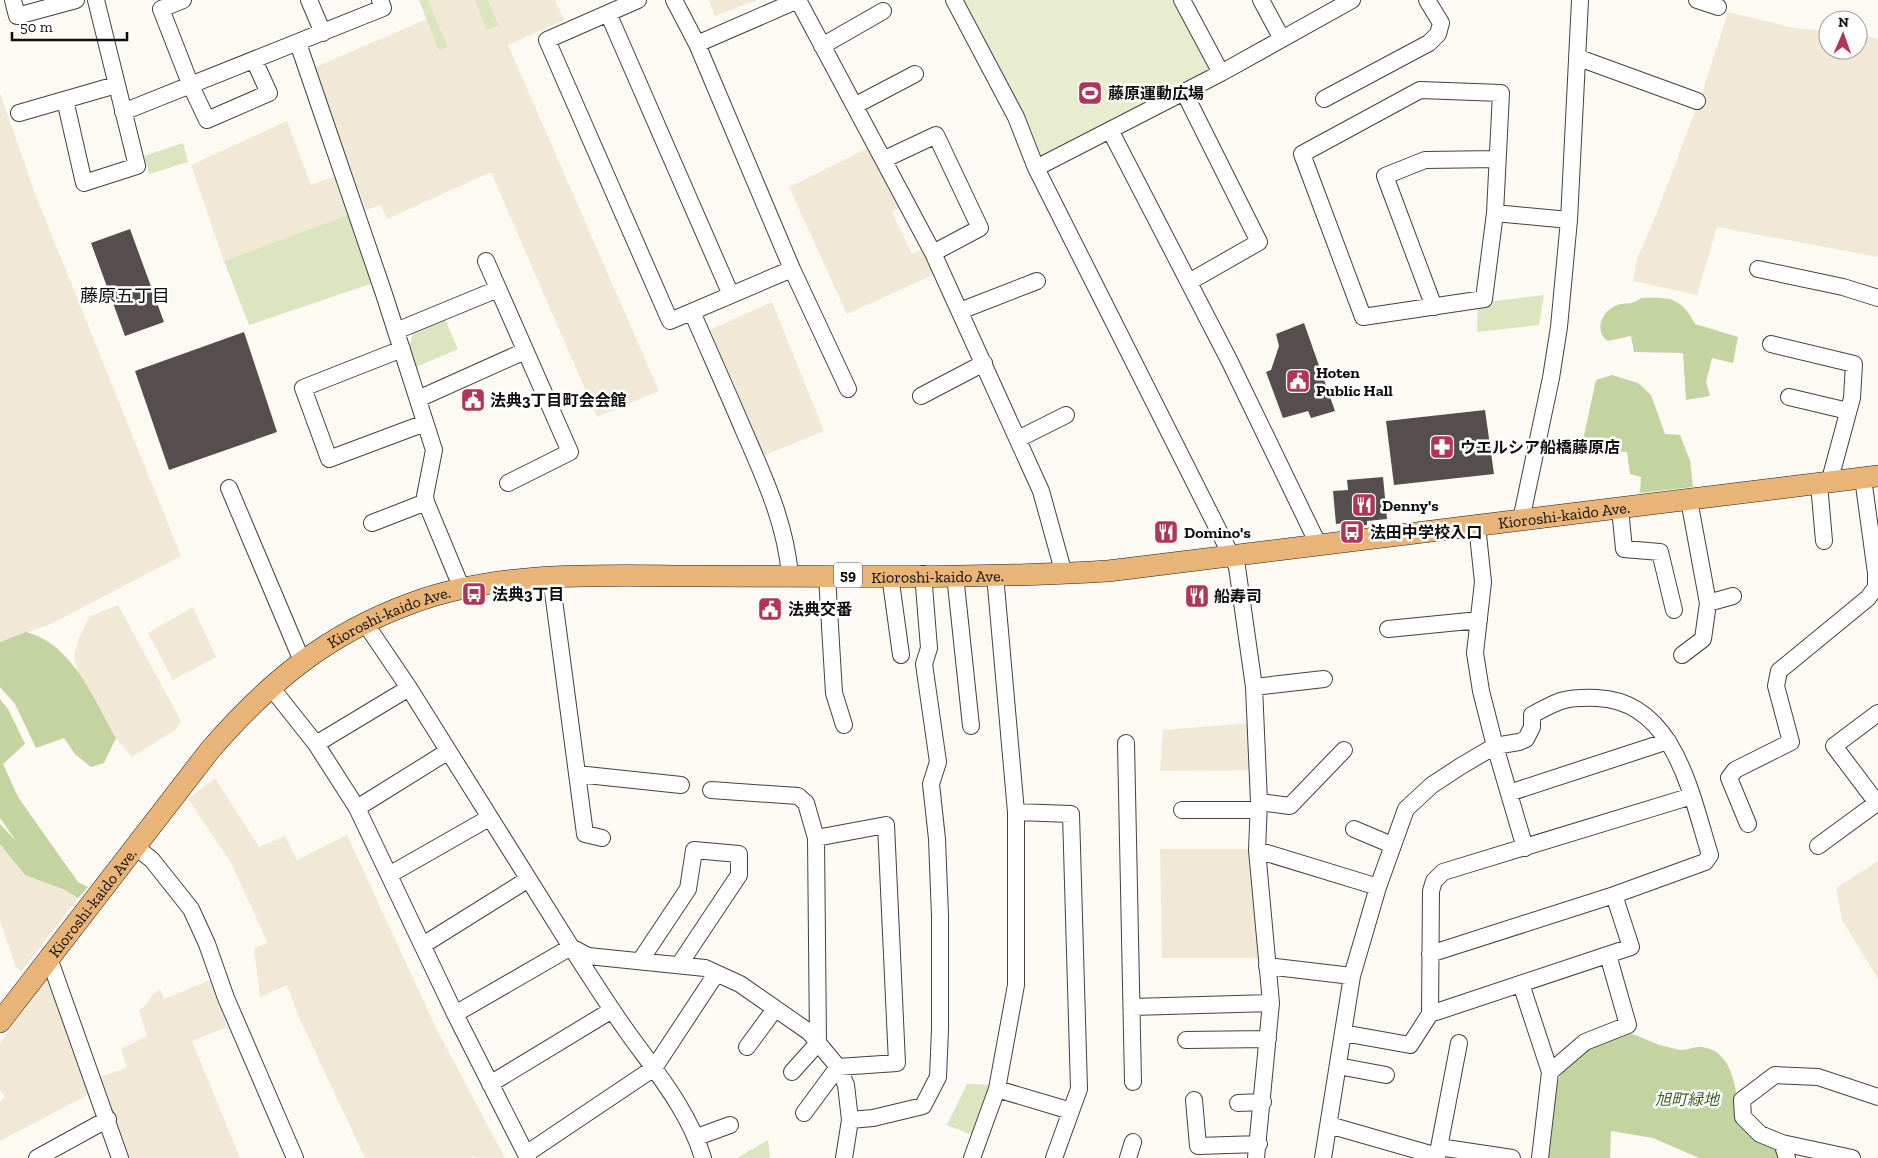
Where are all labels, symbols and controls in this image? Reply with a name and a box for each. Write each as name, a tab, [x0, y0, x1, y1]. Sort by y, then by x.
scale bar	[12, 10, 128, 42]
north arrow	[1818, 10, 1868, 60]
text: N	[1838, 14, 1849, 31]
text: 50 m	[20, 18, 53, 36]
sports icon: 藤原運動広場	[1077, 80, 1103, 106]
place label: 藤原運動広場	[1108, 84, 1204, 103]
district label: 藤原五丁目	[80, 285, 170, 307]
place label: Hoten Public Hall	[1316, 363, 1393, 400]
public building icon: Hoten Public Hall	[1285, 368, 1311, 394]
public building icon: 法典3丁目町会会館	[460, 387, 486, 413]
place label: 法典3丁目町会会館	[490, 391, 627, 410]
pharmacy icon: ウエルシア船橋藤原店	[1429, 434, 1455, 460]
place label: ウエルシア船橋藤原店	[1460, 438, 1620, 457]
restaurant icon: Denny's	[1351, 492, 1377, 518]
place label: Denny's	[1382, 496, 1439, 515]
street label: Kioroshi-kaido Ave.	[1497, 498, 1631, 533]
restaurant icon: Domino's	[1153, 519, 1179, 545]
bus stop icon: 法田中学校入口	[1339, 519, 1365, 545]
place label: Domino's	[1184, 523, 1251, 542]
place label: 法田中学校入口	[1370, 523, 1482, 542]
road number: 59	[834, 562, 862, 588]
street label: Kioroshi-kaido Ave.	[871, 566, 1004, 587]
bus stop icon: 法典3丁目	[461, 581, 487, 607]
street label: Kioroshi-kaido Ave.	[324, 583, 453, 652]
restaurant icon: 船寿司	[1184, 583, 1210, 609]
place label: 法典3丁目	[492, 585, 565, 604]
place label: 船寿司	[1214, 587, 1262, 606]
public building icon: 法典交番	[757, 596, 783, 622]
place label: 法典交番	[788, 600, 852, 619]
street label: Kioroshi-kaido Ave.	[45, 844, 141, 961]
park label: 旭町緑地	[1655, 1090, 1721, 1109]

